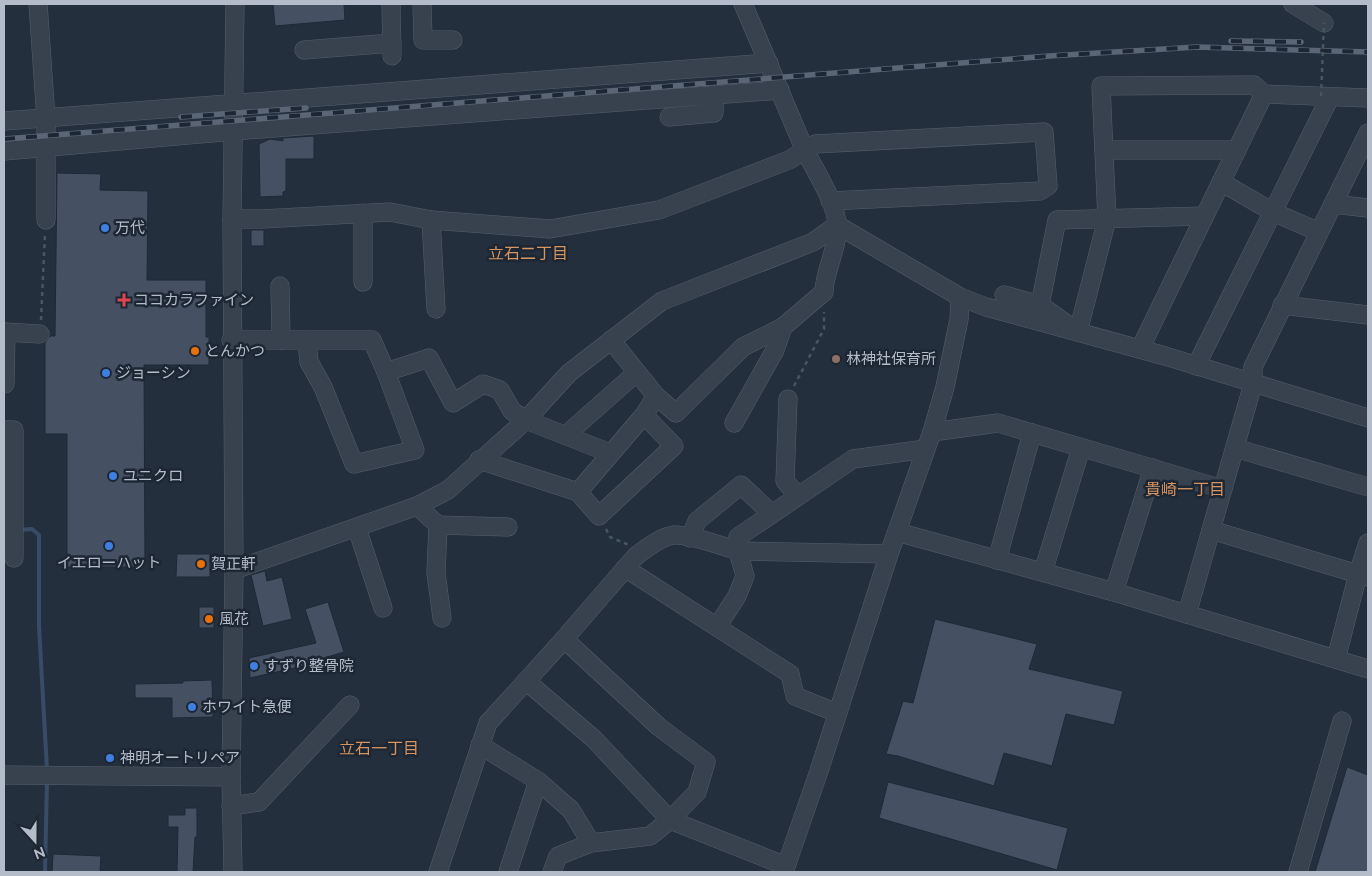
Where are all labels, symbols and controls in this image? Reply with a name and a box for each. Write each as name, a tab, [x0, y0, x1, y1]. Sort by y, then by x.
place label: 万代	[115, 219, 145, 237]
marker: 万代	[99, 222, 111, 234]
district label: 立石二丁目	[488, 244, 568, 263]
place label: ココカラファイン	[134, 291, 254, 309]
marker: ココカラファイン	[118, 294, 130, 306]
place label: とんかつ	[205, 342, 265, 360]
marker: とんかつ	[189, 345, 201, 357]
place label: 林神社保育所	[846, 350, 936, 368]
marker: 林神社保育所	[830, 353, 842, 365]
place label: ジョーシン	[116, 364, 191, 382]
marker: ジョーシン	[100, 367, 112, 379]
place label: ユニクロ	[123, 467, 183, 485]
marker: ユニクロ	[107, 470, 119, 482]
district label: 貴崎一丁目	[1145, 480, 1225, 499]
marker: イエローハット	[103, 540, 115, 552]
place label: イエローハット	[57, 554, 161, 572]
place label: 賀正軒	[211, 555, 256, 573]
marker: 賀正軒	[195, 558, 207, 570]
place label: 風花	[219, 610, 249, 628]
marker: 風花	[203, 613, 215, 625]
place label: すずり整骨院	[264, 657, 354, 675]
marker: すずり整骨院	[248, 660, 260, 672]
place label: ホワイト急便	[202, 698, 292, 716]
marker: ホワイト急便	[186, 701, 198, 713]
district label: 立石一丁目	[339, 739, 419, 758]
place label: 神明オートリペア	[120, 749, 240, 767]
marker: 神明オートリペア	[104, 752, 116, 764]
north arrow	[10, 816, 60, 866]
text: N	[32, 844, 48, 863]

